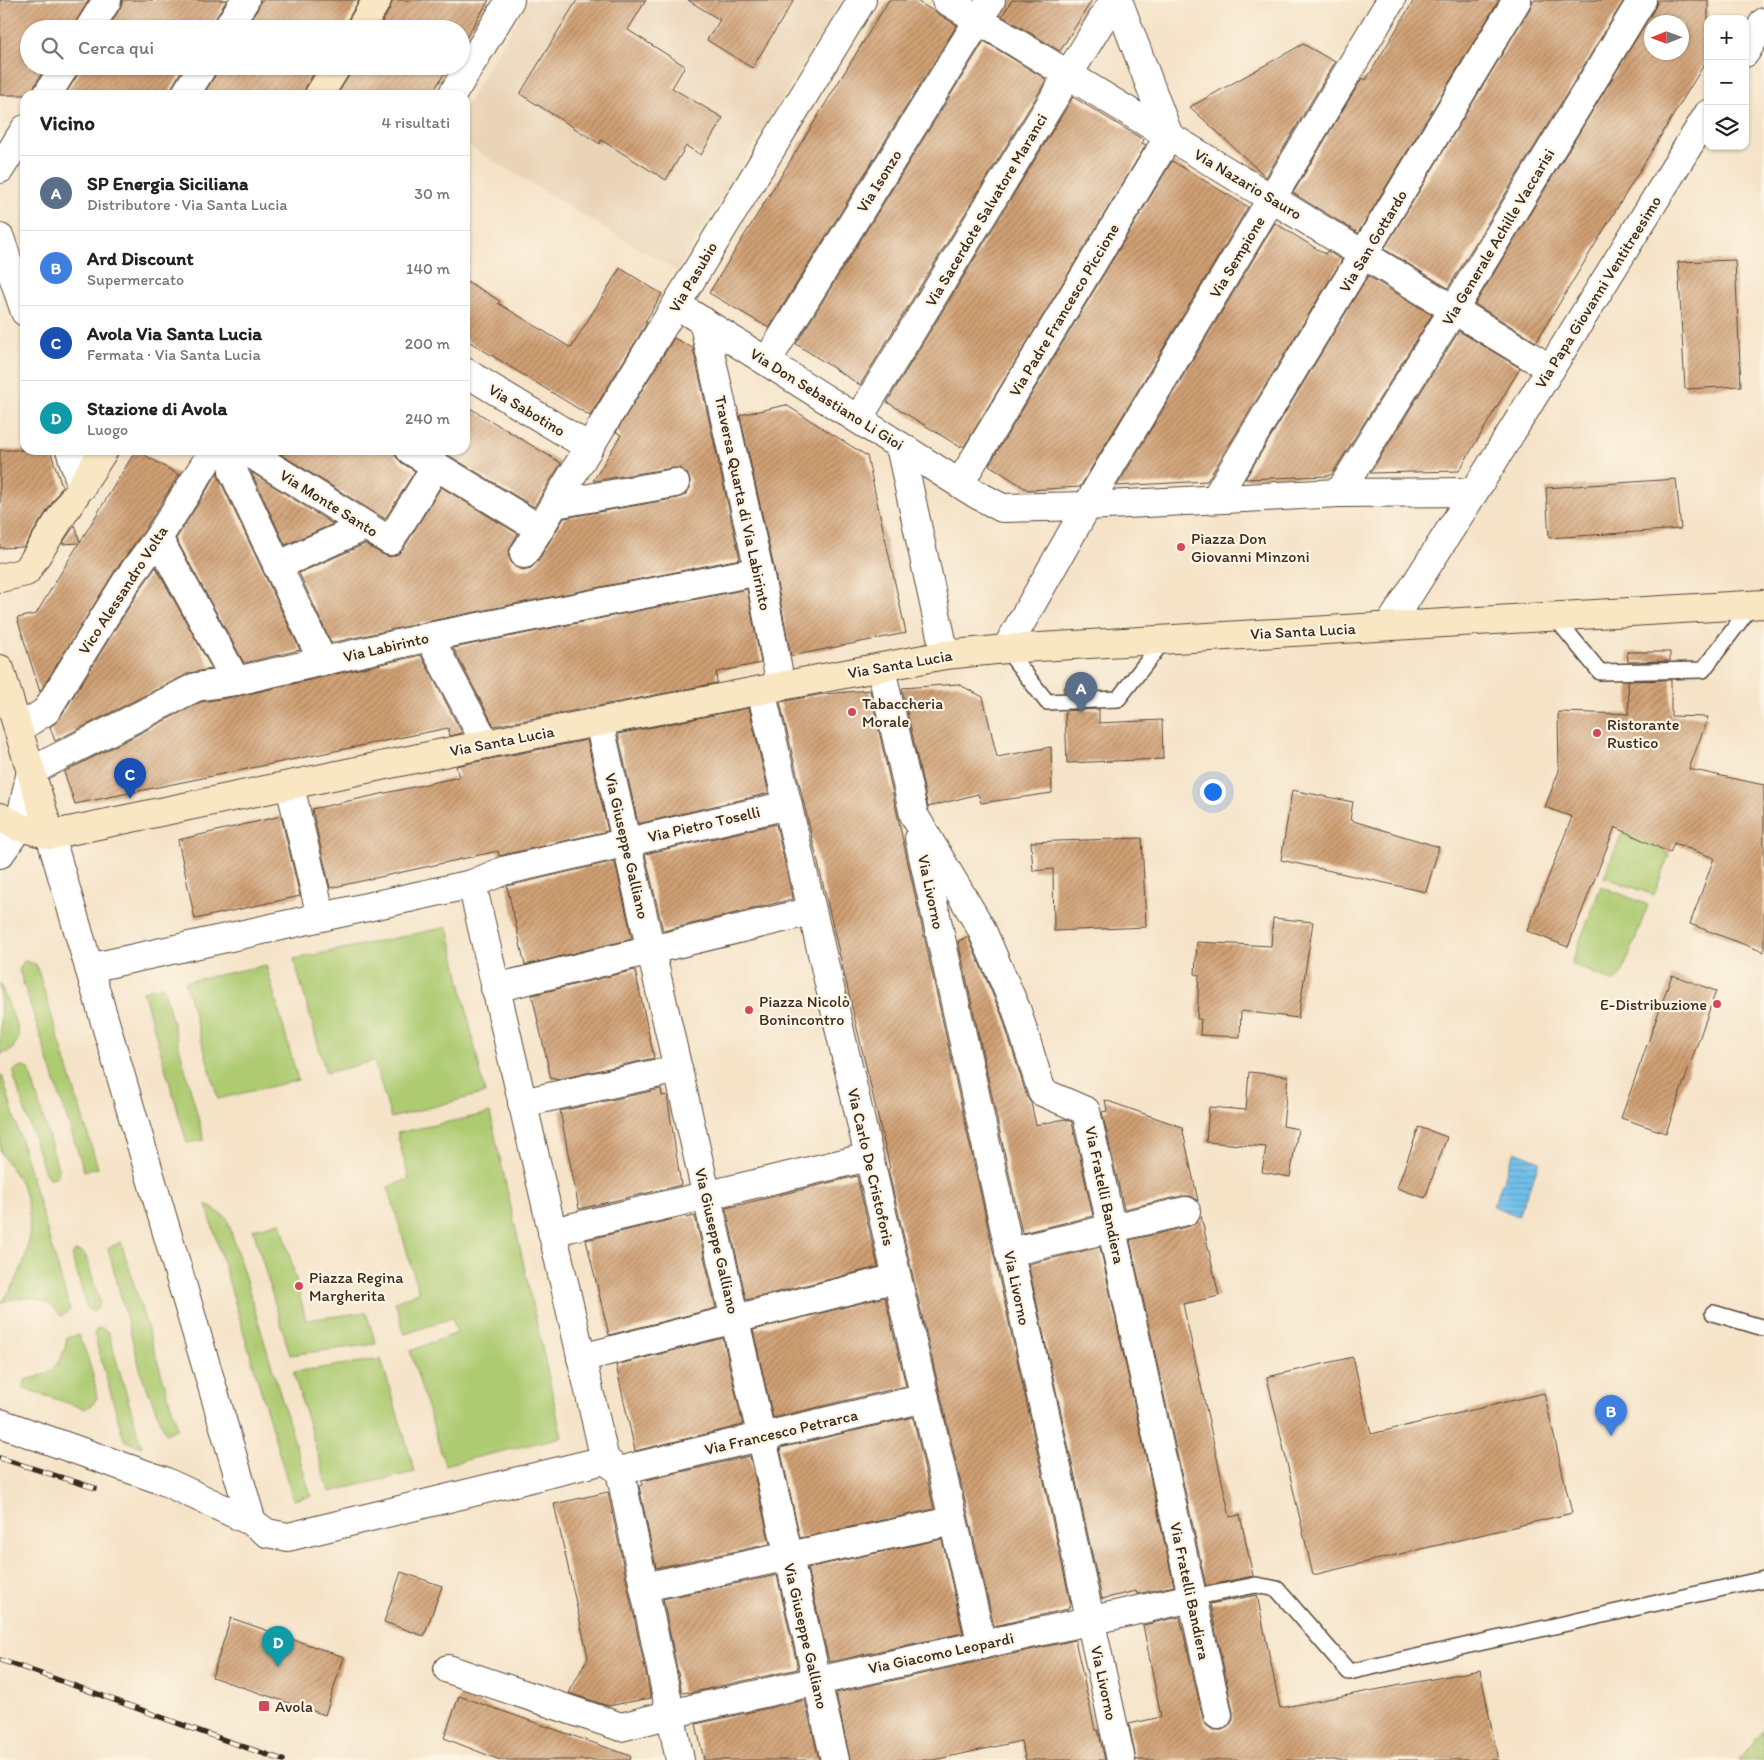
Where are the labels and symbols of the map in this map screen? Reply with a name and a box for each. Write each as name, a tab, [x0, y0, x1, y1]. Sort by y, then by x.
north arrow	[1644, 15, 1689, 60]
street label: Via Sacerdote Salvatore Maranci	[921, 110, 1051, 310]
street label: Via Nazario Sauro	[1191, 144, 1305, 224]
street label: Via Generale Achille Vaccarisi	[1438, 145, 1558, 329]
street label: Via Isonzo	[852, 146, 906, 216]
street label: Via San Gottardo	[1335, 186, 1411, 296]
street label: Via Papa Giovanni Ventitreesimo	[1531, 192, 1665, 392]
street label: Via Sempione	[1205, 212, 1269, 301]
street label: Via Padre Francesco Piccione	[1005, 220, 1123, 400]
street label: Via Pasubio	[665, 238, 721, 316]
street label: Via Don Sebastiano Li Gioi	[747, 344, 907, 454]
street label: Via Sabotino	[485, 380, 569, 440]
street label: Traversa Quarta di Via Labirinto	[711, 394, 775, 612]
street label: Via Monte Santo	[276, 465, 382, 541]
street label: Vico Alessandro Volta	[74, 522, 172, 658]
place label: Piazza Don Giovanni Minzoni	[1191, 529, 1310, 566]
marker: Piazza Don Giovanni Minzoni	[1175, 541, 1187, 553]
street label: Via Santa Lucia	[1250, 619, 1357, 643]
street label: Via Labirinto	[341, 628, 431, 666]
street label: Via Santa Lucia	[846, 645, 954, 683]
pin: A	[1065, 672, 1097, 713]
place label: Tabaccheria Morale	[862, 694, 943, 731]
marker: Tabaccheria Morale	[846, 706, 858, 718]
place label: Ristorante Rustico	[1607, 715, 1679, 752]
street label: Via Santa Lucia	[448, 721, 556, 760]
marker: Ristorante Rustico	[1591, 727, 1603, 739]
pin: C	[114, 758, 146, 799]
street label: Via Giuseppe Galliano	[601, 771, 653, 921]
your location	[1200, 779, 1226, 805]
street label: Via Pietro Toselli	[646, 802, 762, 846]
street label: Via Livorno	[914, 853, 948, 931]
place label: Piazza Nicolò Bonincontro	[759, 992, 850, 1029]
place label: E-Distribuzione	[1600, 995, 1707, 1014]
marker: E-Distribuzione	[1711, 998, 1723, 1010]
marker: Piazza Nicolò Bonincontro	[743, 1004, 755, 1016]
street label: Via Carlo De Cristoforis	[844, 1086, 898, 1248]
street label: Via Fratelli Bandiera	[1081, 1124, 1129, 1266]
street label: Via Giuseppe Galliano	[691, 1166, 743, 1316]
street label: Via Livorno	[1000, 1249, 1034, 1327]
place label: Piazza Regina Margherita	[309, 1268, 404, 1305]
marker: Piazza Regina Margherita	[293, 1280, 305, 1292]
pin: B	[1595, 1395, 1627, 1436]
street label: Via Francesco Petrarca	[703, 1405, 860, 1459]
street label: Via Fratelli Bandiera	[1166, 1520, 1214, 1662]
street label: Via Giuseppe Galliano	[780, 1561, 832, 1711]
pin: D	[262, 1626, 294, 1667]
street label: Via Giacomo Leopardi	[866, 1628, 1016, 1678]
street label: Via Livorno	[1087, 1644, 1121, 1722]
place label: Avola	[275, 1697, 313, 1716]
marker: Avola	[257, 1699, 271, 1713]

